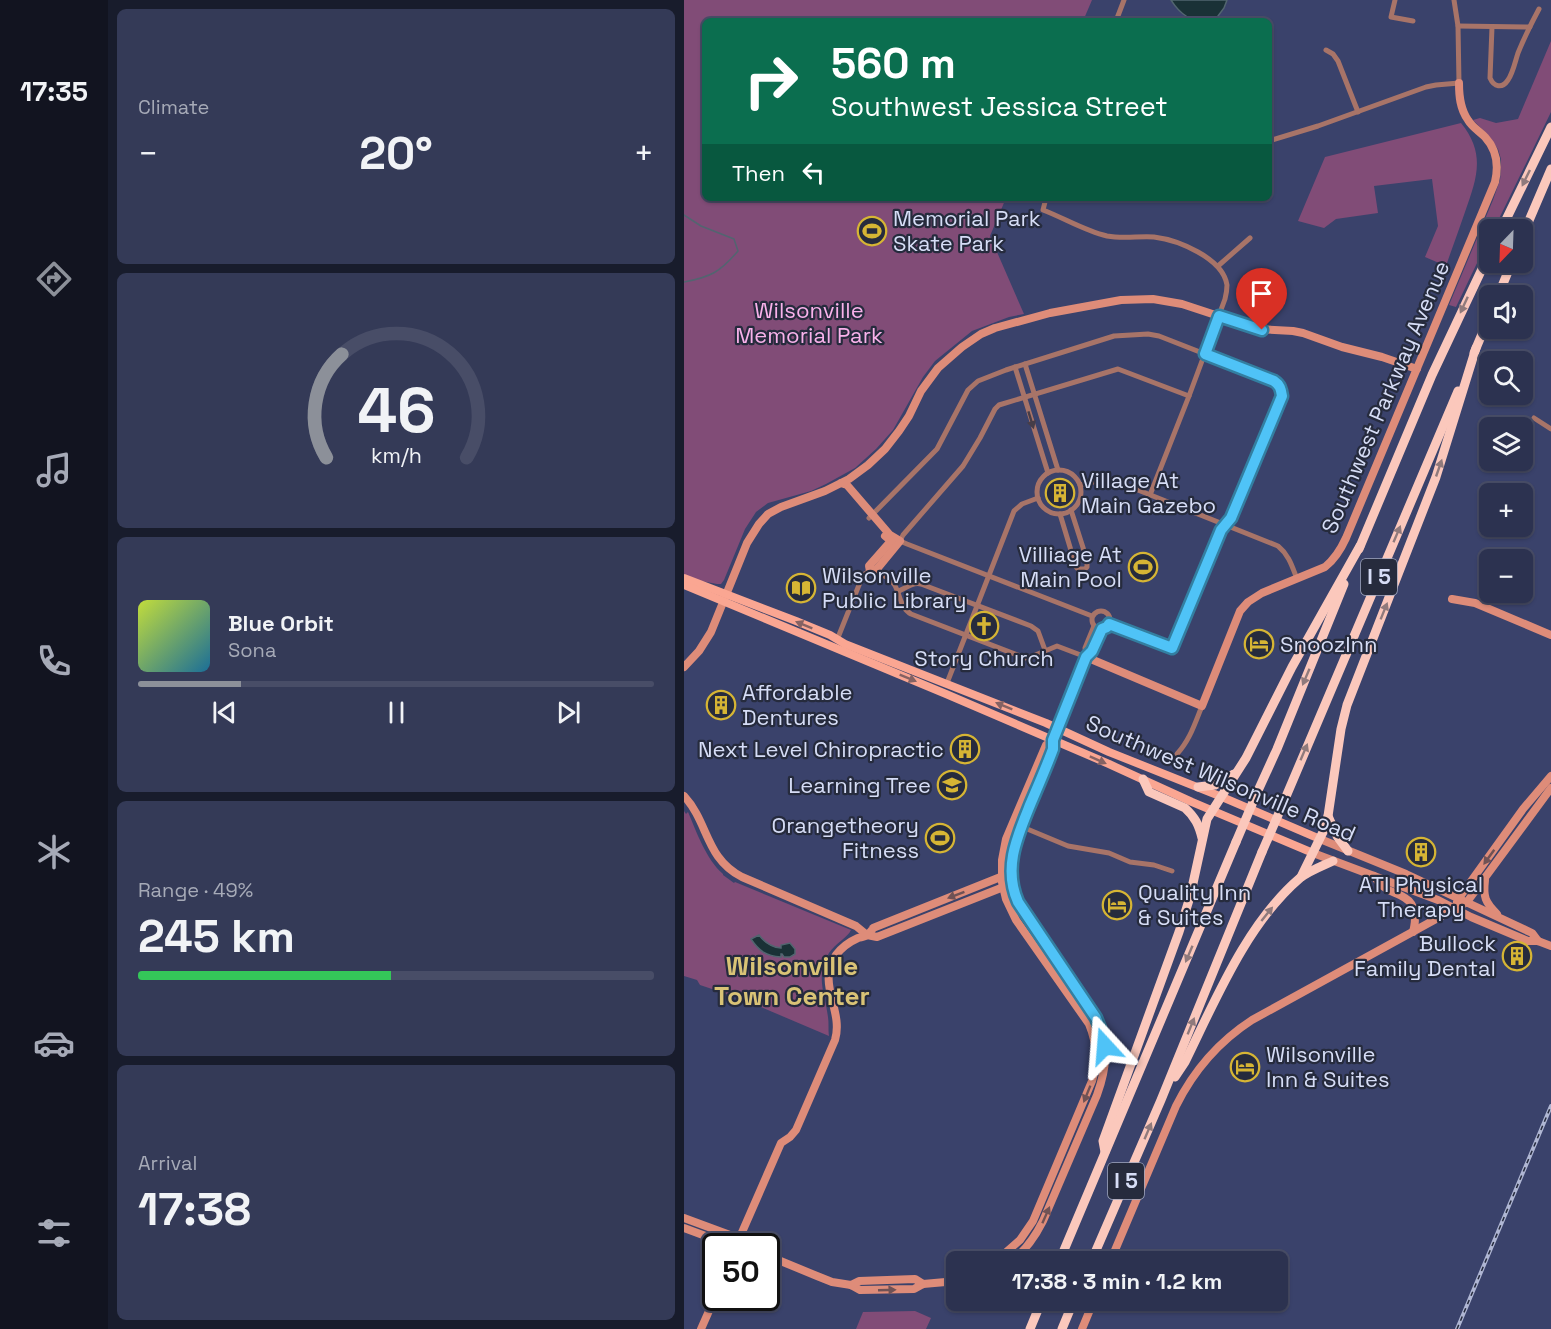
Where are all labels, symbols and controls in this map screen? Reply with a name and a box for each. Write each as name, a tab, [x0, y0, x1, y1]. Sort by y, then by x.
text: 560 m	[831, 37, 956, 90]
icon: right	[732, 42, 810, 120]
text: 17:35	[20, 74, 88, 109]
text: Southwest Jessica Street	[831, 89, 1168, 124]
text: Climate	[138, 94, 209, 120]
text: 20°	[359, 125, 433, 182]
text: −	[138, 133, 158, 175]
text: +	[634, 133, 654, 175]
icon: left	[797, 156, 830, 189]
text: Then	[732, 159, 785, 187]
one-way arrow	[1522, 170, 1531, 187]
place label: Memorial Park Skate Park	[893, 204, 1041, 257]
sports icon: Memorial Park Skate Park	[856, 215, 888, 247]
north arrow	[1479, 219, 1533, 273]
map controls	[1479, 219, 1533, 603]
street label: Southwest Parkway Avenue	[1315, 256, 1455, 538]
icon: directions	[33, 258, 75, 300]
pin	[1236, 268, 1287, 330]
icon: arrive	[1245, 277, 1278, 310]
button: sound	[1479, 285, 1533, 339]
park label: Wilsonville Memorial Park	[735, 296, 883, 349]
one-way arrow	[1460, 296, 1469, 313]
button: search	[1479, 351, 1533, 405]
text: 46	[357, 371, 435, 450]
one-way arrow	[1027, 411, 1037, 429]
button: layers	[1479, 417, 1533, 471]
text: km/h	[370, 442, 422, 469]
icon: music	[33, 449, 75, 491]
one-way arrow	[1434, 459, 1444, 477]
place label: Village At Main Gazebo	[1081, 466, 1216, 519]
building icon: Village At Main Gazebo	[1044, 477, 1076, 509]
button: +	[1479, 483, 1533, 537]
one-way arrow	[1392, 524, 1402, 542]
place label: Villiage At Main Pool	[1018, 540, 1122, 593]
button: −	[1479, 549, 1533, 603]
sports icon: Villiage At Main Pool	[1127, 551, 1159, 583]
road number: I 5	[1361, 559, 1397, 595]
place label: Wilsonville Public Library	[822, 561, 966, 614]
library icon: Wilsonville Public Library	[785, 572, 817, 604]
one-way arrow	[1380, 602, 1389, 620]
text: Blue Orbit	[228, 609, 334, 637]
church icon: Story Church	[968, 610, 1000, 642]
one-way arrow	[794, 620, 812, 630]
hotel icon: SnoozInn	[1243, 628, 1275, 660]
place label: SnoozInn	[1280, 630, 1378, 658]
text: Sona	[228, 637, 276, 663]
icon: phone	[33, 640, 75, 682]
place label: Story Church	[914, 644, 1054, 672]
one-way arrow	[1301, 668, 1310, 686]
one-way arrow	[899, 673, 917, 683]
place label: Affordable Dentures	[742, 678, 853, 731]
building icon: Affordable Dentures	[705, 689, 737, 721]
icon: previous	[208, 696, 241, 729]
icon: pause	[380, 696, 413, 729]
icon: next	[552, 696, 585, 729]
one-way arrow	[994, 701, 1012, 711]
street label: Southwest Wilsonville Road	[1082, 708, 1360, 848]
building icon: Next Level Chiropractic	[949, 733, 981, 765]
place label: Next Level Chiropractic	[698, 735, 944, 763]
one-way arrow	[1300, 743, 1309, 760]
one-way arrow	[1090, 755, 1107, 764]
school or university icon: Learning Tree	[936, 769, 968, 801]
place label: Learning Tree	[788, 771, 931, 799]
place label: Orangetheory Fitness	[772, 811, 919, 864]
sports icon: Orangetheory Fitness	[924, 822, 956, 854]
icon: climate	[33, 831, 75, 873]
building icon: ATI Physical Therapy	[1405, 836, 1437, 868]
one-way arrow	[1483, 849, 1495, 865]
place label: ATI Physical Therapy	[1359, 870, 1483, 923]
text: Range · 49%	[138, 877, 253, 903]
place label: Quality Inn & Suites	[1138, 878, 1251, 931]
hotel icon: Quality Inn & Suites	[1101, 889, 1133, 921]
one-way arrow	[947, 891, 965, 900]
one-way arrow	[1261, 906, 1274, 922]
text: 245 km	[138, 908, 295, 965]
place label: Bullock Family Dental	[1354, 929, 1496, 982]
building icon: Bullock Family Dental	[1501, 940, 1533, 972]
one-way arrow	[1184, 945, 1194, 963]
district label: Wilsonville Town Center	[714, 949, 870, 1013]
position arrow	[1073, 1014, 1137, 1078]
one-way arrow	[1186, 1017, 1196, 1035]
icon: car	[33, 1022, 75, 1064]
place label: Wilsonville Inn & Suites	[1266, 1040, 1390, 1093]
hotel icon: Wilsonville Inn & Suites	[1229, 1051, 1261, 1083]
one-way arrow	[1082, 1086, 1092, 1104]
one-way arrow	[1143, 1122, 1152, 1139]
text: Arrival	[138, 1150, 197, 1176]
road number: I 5	[1108, 1163, 1144, 1199]
text: 17:38	[138, 1181, 251, 1238]
one-way arrow	[1041, 1206, 1051, 1224]
icon: filters	[33, 1212, 75, 1254]
speed limit sign: 50	[702, 1233, 780, 1311]
text: 17:38 · 3 min · 1.2 km	[1012, 1267, 1222, 1295]
one-way arrow	[878, 1285, 897, 1295]

